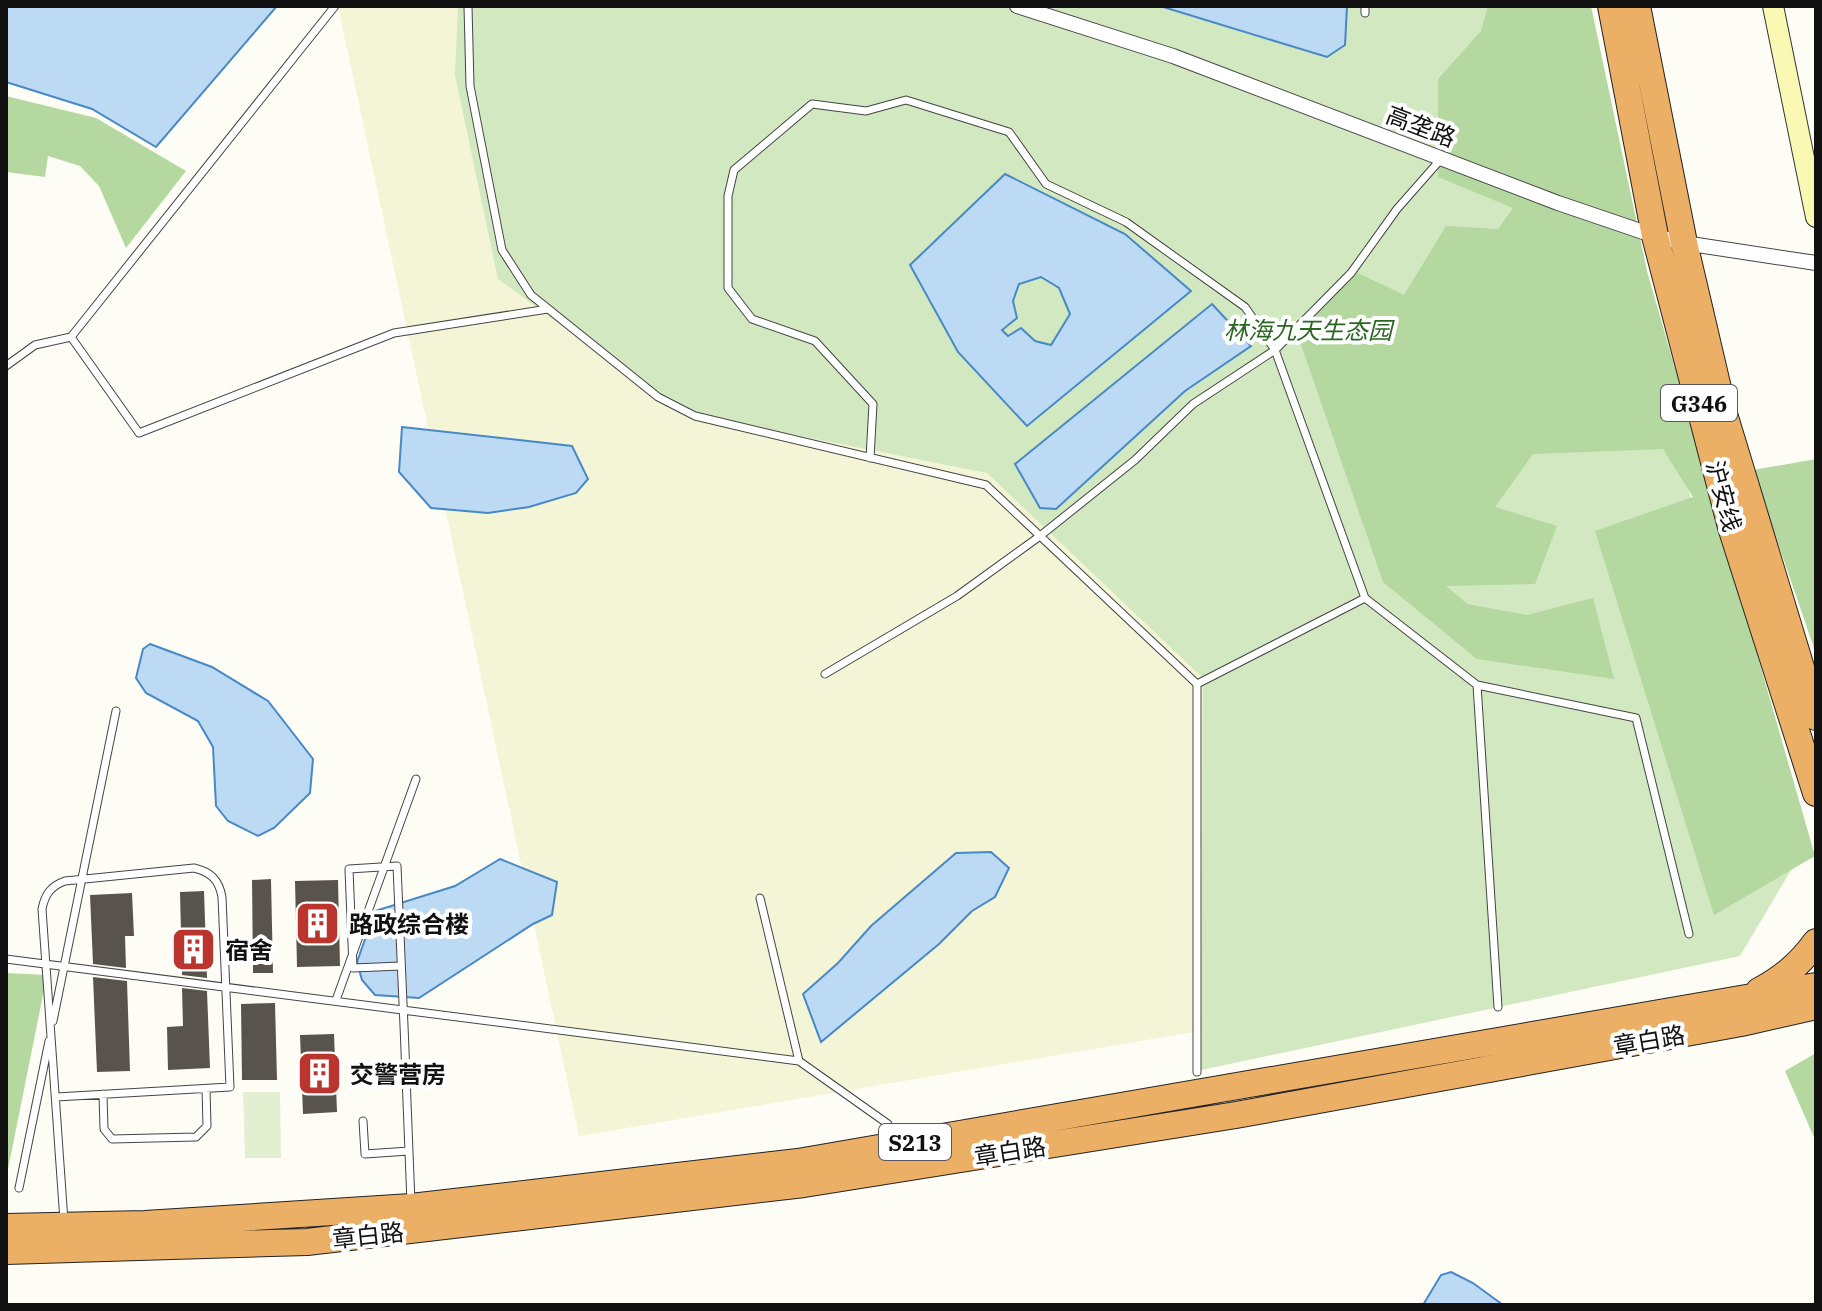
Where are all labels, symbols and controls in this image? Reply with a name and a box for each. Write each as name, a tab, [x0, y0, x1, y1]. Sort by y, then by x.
street label: 高垄路	[1382, 98, 1460, 154]
park label: 林海九天生态园	[1224, 314, 1395, 346]
road number: G346	[1661, 385, 1737, 421]
street label: 沪安线	[1699, 457, 1749, 535]
building icon: 路政综合楼	[294, 900, 342, 948]
place label: 路政综合楼	[349, 908, 469, 940]
building icon: 宿舍	[170, 926, 218, 974]
place label: 宿舍	[225, 934, 273, 966]
street label: 章白路	[1611, 1018, 1687, 1062]
building icon: 交警营房	[295, 1050, 343, 1098]
place label: 交警营房	[350, 1058, 446, 1090]
road number: S213	[879, 1124, 951, 1160]
street label: 章白路	[972, 1130, 1048, 1172]
street label: 章白路	[331, 1215, 405, 1255]

